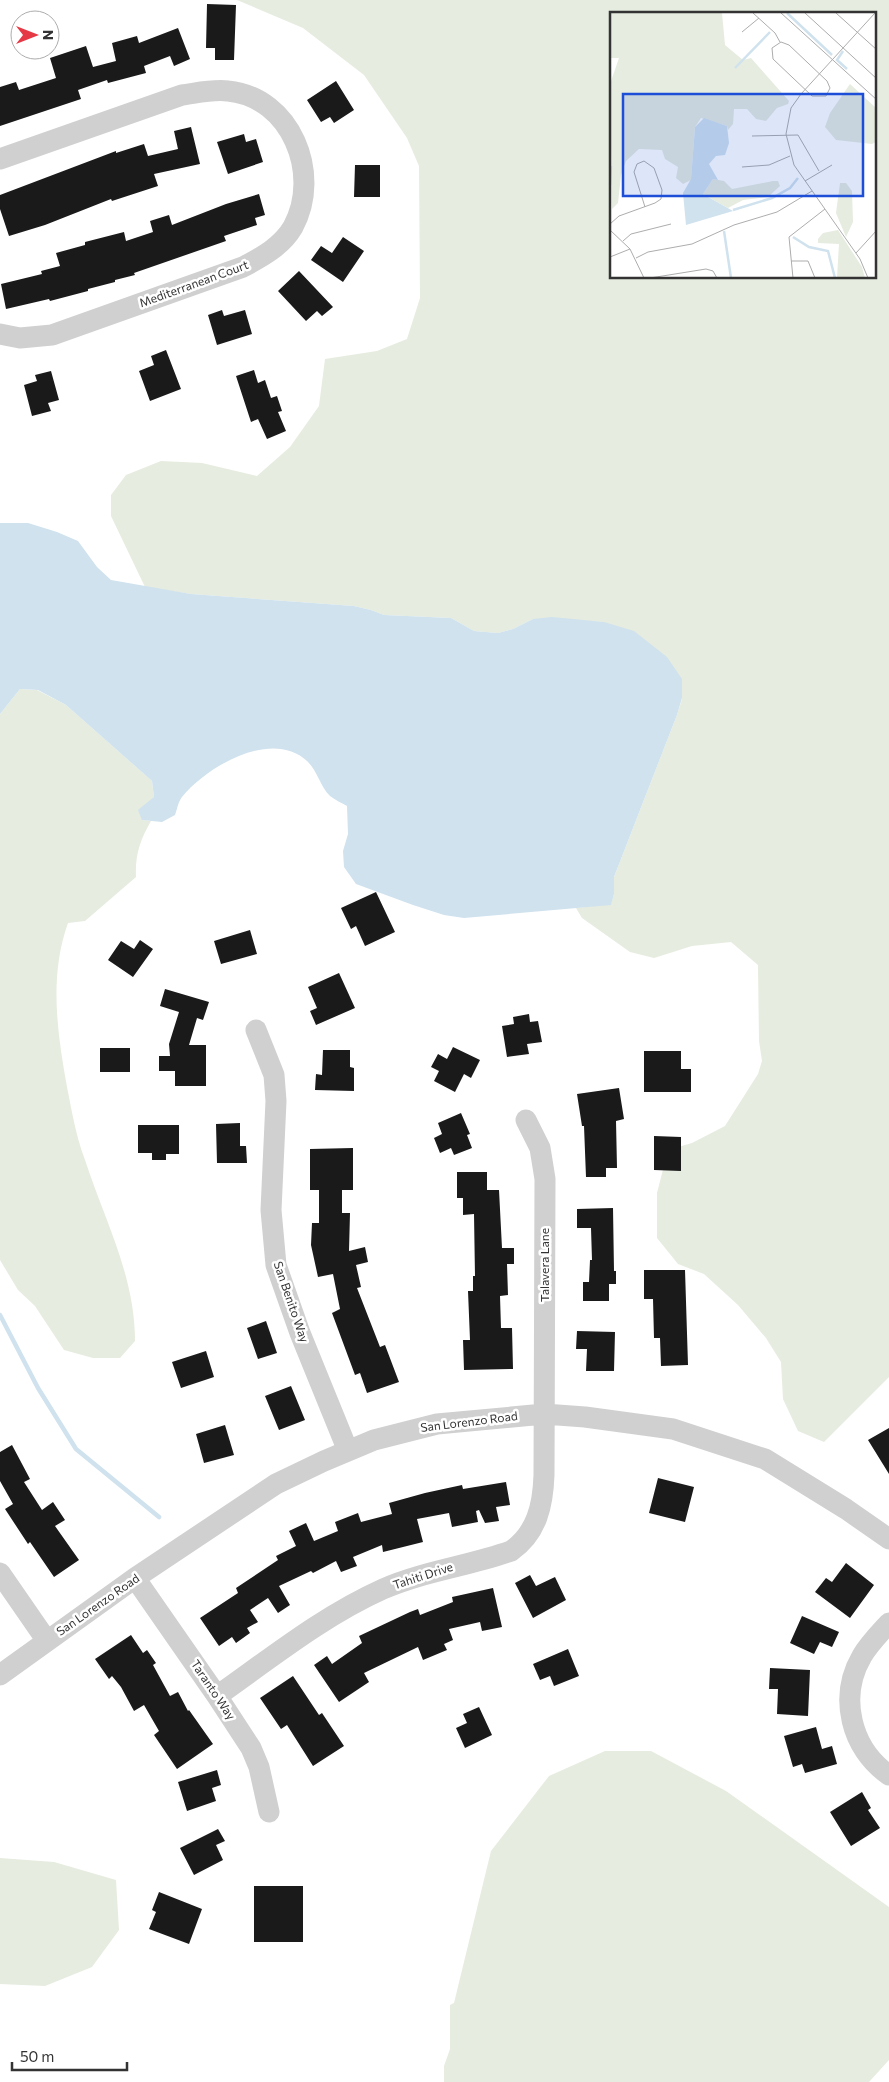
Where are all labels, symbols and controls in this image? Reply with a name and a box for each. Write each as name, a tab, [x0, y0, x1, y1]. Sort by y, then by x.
north arrow	[10, 10, 60, 60]
inset map	[610, 12, 876, 279]
text: N	[40, 30, 57, 40]
street label: Mediterranean Court	[137, 257, 250, 309]
street label: Talavera Lane	[537, 1228, 551, 1302]
street label: San Benito Way	[272, 1259, 312, 1344]
street label: San Lorenzo Road	[420, 1408, 518, 1434]
street label: Tahiti Drive	[391, 1559, 454, 1591]
street label: San Lorenzo Road	[53, 1570, 142, 1638]
street label: Taranto Way	[189, 1657, 239, 1722]
scale bar	[12, 2040, 128, 2072]
text: 50 m	[20, 2047, 54, 2065]

